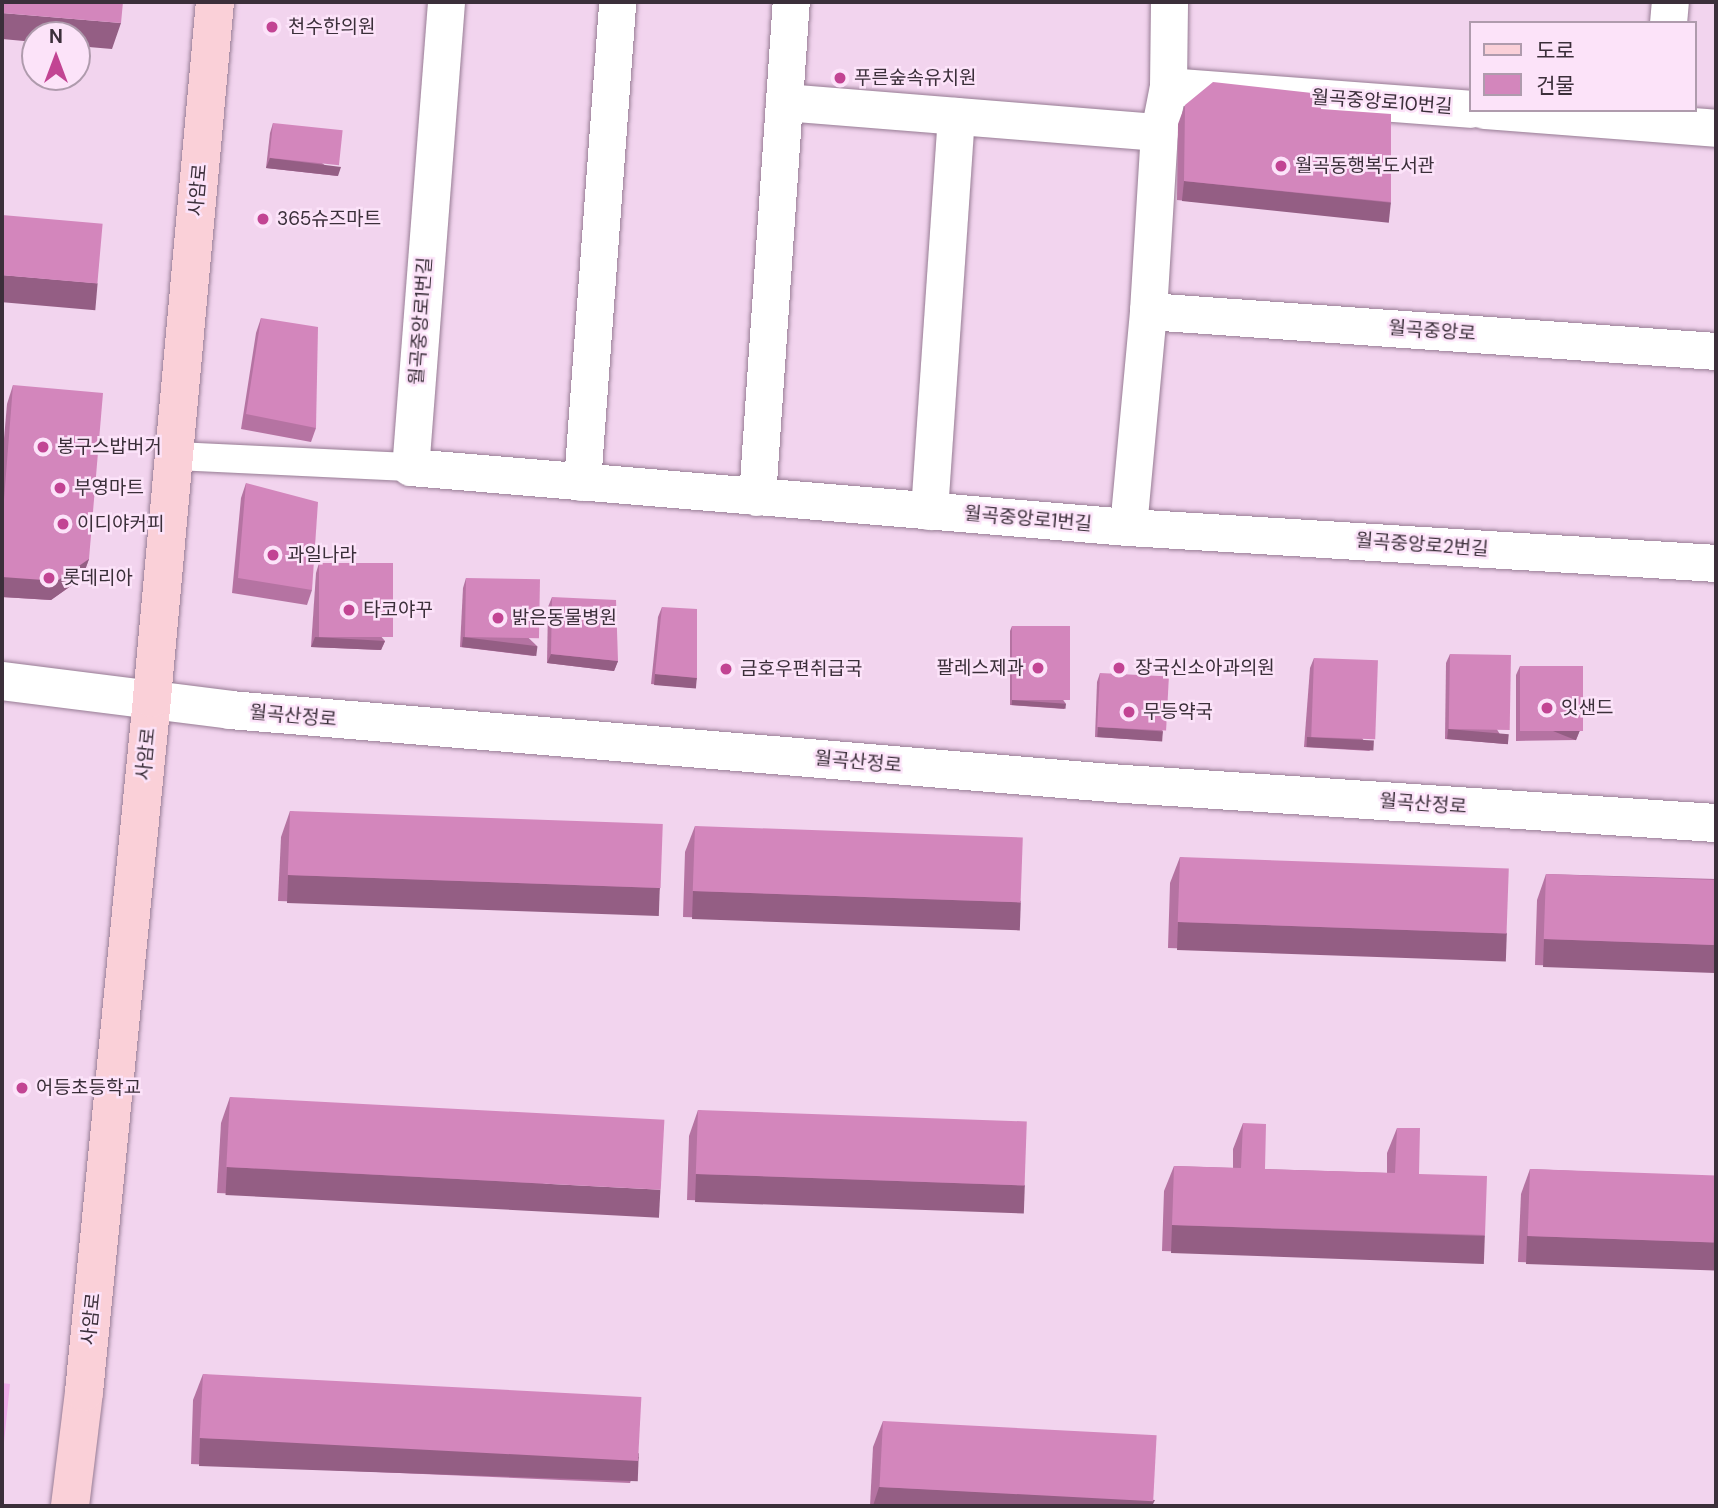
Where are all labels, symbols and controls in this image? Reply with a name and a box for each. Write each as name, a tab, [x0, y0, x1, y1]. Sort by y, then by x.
place label: 천수한의원	[288, 16, 375, 38]
marker: 천수한의원	[262, 17, 282, 37]
north arrow	[21, 21, 91, 91]
legend	[1470, 21, 1697, 112]
text: N	[49, 24, 63, 49]
text: 도로	[1536, 37, 1575, 65]
place label: 푸른숲속유치원	[854, 67, 976, 89]
marker: 푸른숲속유치원	[832, 70, 848, 86]
text: 건물	[1536, 72, 1575, 100]
street label: 월곡중앙로10번길	[1311, 86, 1453, 118]
place label: 월곡동행복도서관	[1295, 155, 1435, 177]
marker: 월곡동행복도서관	[1273, 158, 1289, 174]
street label: 사암로	[184, 163, 212, 217]
place label: 365슈즈마트	[277, 208, 381, 230]
marker: 365슈즈마트	[255, 211, 271, 227]
street label: 월곡중앙로1번길	[405, 256, 437, 386]
street label: 월곡중앙로	[1388, 317, 1476, 345]
place label: 봉구스밥버거	[57, 436, 162, 458]
marker: 봉구스밥버거	[35, 439, 51, 455]
place label: 부영마트	[74, 477, 144, 499]
marker: 부영마트	[52, 480, 68, 496]
street label: 월곡중앙로1번길	[963, 502, 1093, 536]
place label: 이디야커피	[77, 513, 164, 535]
marker: 이디야커피	[55, 516, 71, 532]
street label: 월곡중앙로2번길	[1355, 529, 1489, 561]
place label: 과일나라	[287, 544, 357, 566]
marker: 과일나라	[265, 547, 281, 563]
place label: 롯데리아	[63, 567, 133, 589]
marker: 롯데리아	[41, 570, 57, 586]
place label: 타코야꾸	[363, 599, 433, 621]
marker: 타코야꾸	[341, 602, 357, 618]
place label: 밝은동물병원	[512, 607, 617, 629]
marker: 밝은동물병원	[490, 610, 506, 626]
place label: 팔레스제과	[937, 657, 1024, 679]
place label: 장국신소아과의원	[1135, 657, 1275, 679]
place label: 금호우편취급국	[740, 658, 862, 680]
marker: 장국신소아과의원	[1109, 658, 1129, 678]
marker: 팔레스제과	[1030, 660, 1046, 676]
marker: 금호우편취급국	[718, 661, 734, 677]
place label: 잇샌드	[1561, 697, 1613, 719]
marker: 잇샌드	[1539, 700, 1555, 716]
street label: 월곡산정로	[248, 701, 338, 731]
place label: 무등약국	[1143, 701, 1213, 723]
marker: 무등약국	[1121, 704, 1137, 720]
street label: 사암로	[132, 727, 160, 781]
street label: 월곡산정로	[813, 747, 903, 777]
street label: 월곡산정로	[1379, 790, 1467, 818]
place label: 어등초등학교	[36, 1077, 141, 1099]
marker: 어등초등학교	[14, 1080, 30, 1096]
street label: 사암로	[77, 1292, 105, 1346]

